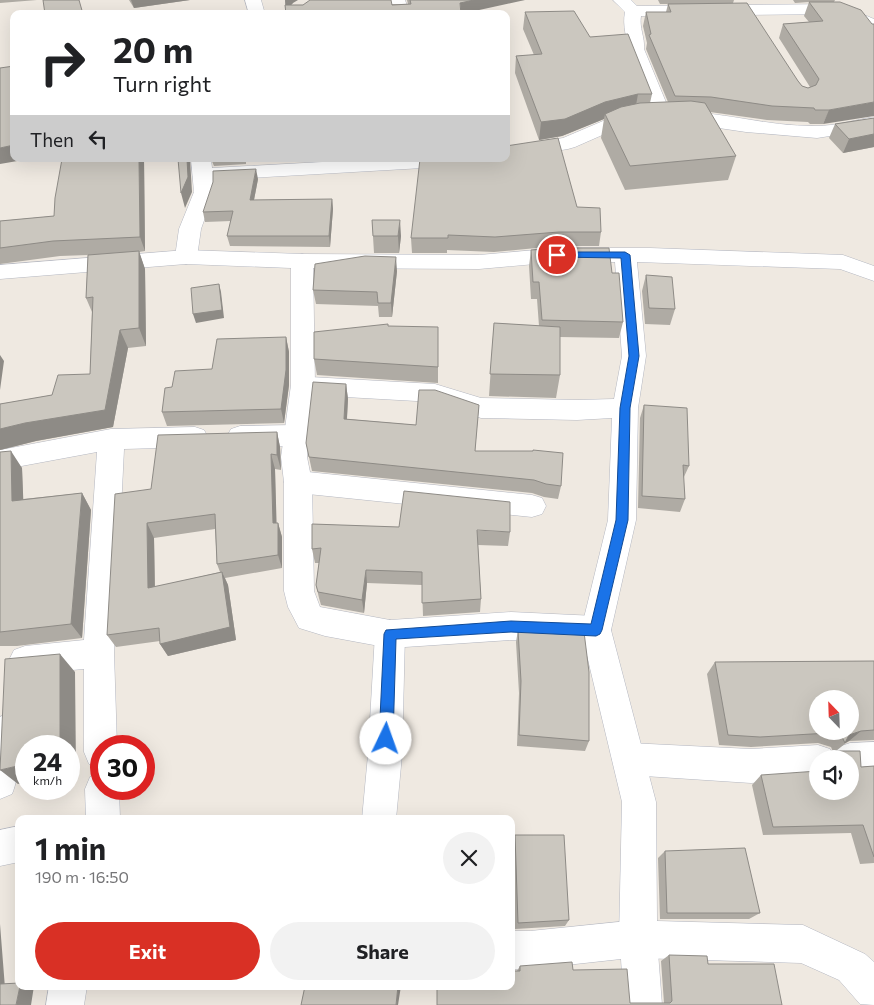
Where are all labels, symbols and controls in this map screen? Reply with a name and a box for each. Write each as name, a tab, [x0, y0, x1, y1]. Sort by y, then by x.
text: 20 m	[113, 27, 193, 70]
icon: right	[30, 30, 95, 95]
text: Turn right	[113, 70, 211, 97]
icon: left	[84, 125, 112, 153]
text: Then	[30, 128, 74, 151]
pin	[536, 234, 578, 276]
icon: arrive	[543, 241, 571, 269]
north arrow	[809, 690, 859, 740]
map controls	[809, 690, 859, 800]
position arrow	[359, 712, 411, 764]
speed limit sign: 30	[90, 735, 155, 800]
text: 24	[33, 746, 62, 776]
button: sound	[809, 750, 859, 800]
text: km/h	[33, 773, 62, 787]
text: 1 min	[35, 829, 106, 866]
button: close	[443, 832, 495, 884]
text: 190 m · 16:50	[35, 867, 129, 886]
button: Exit	[35, 922, 260, 980]
button: Share	[270, 922, 495, 980]

